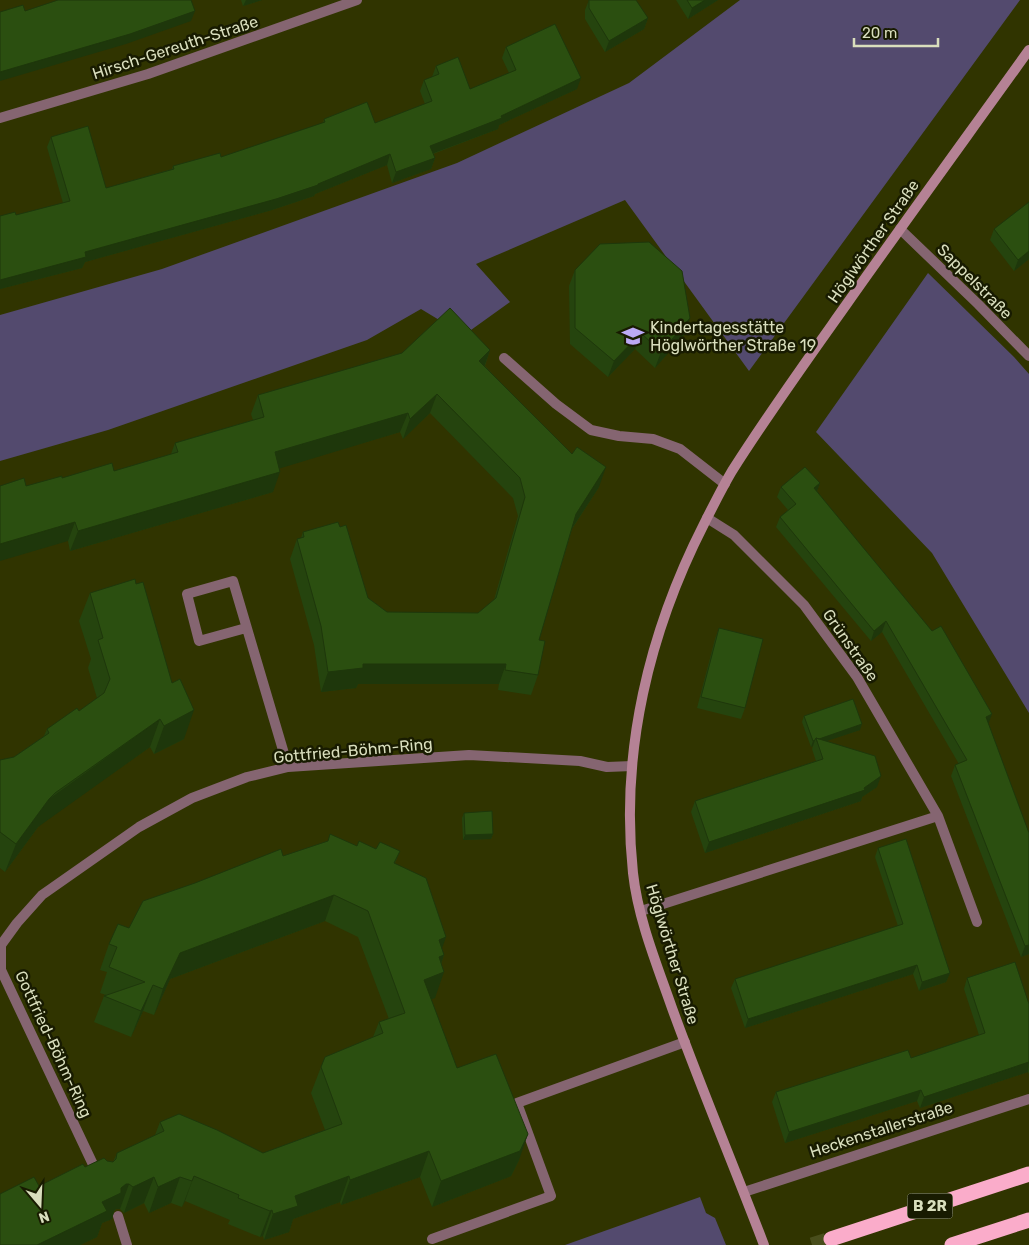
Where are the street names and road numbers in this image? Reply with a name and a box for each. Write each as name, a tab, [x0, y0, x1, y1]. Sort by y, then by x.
street label: Hirsch-Gereuth-Straße	[90, 12, 260, 83]
street label: Höglwörther Straße	[824, 176, 923, 306]
street label: Sappelstraße	[933, 240, 1016, 323]
street label: Grünstraße	[819, 605, 882, 685]
street label: Gottfried-Böhm-Ring	[273, 734, 433, 767]
street label: Höglwörther Straße	[642, 882, 703, 1027]
street label: Gottfried-Böhm-Ring	[11, 968, 96, 1121]
street label: Heckenstallerstraße	[807, 1097, 955, 1162]
road number: B 2R	[908, 1194, 952, 1218]

